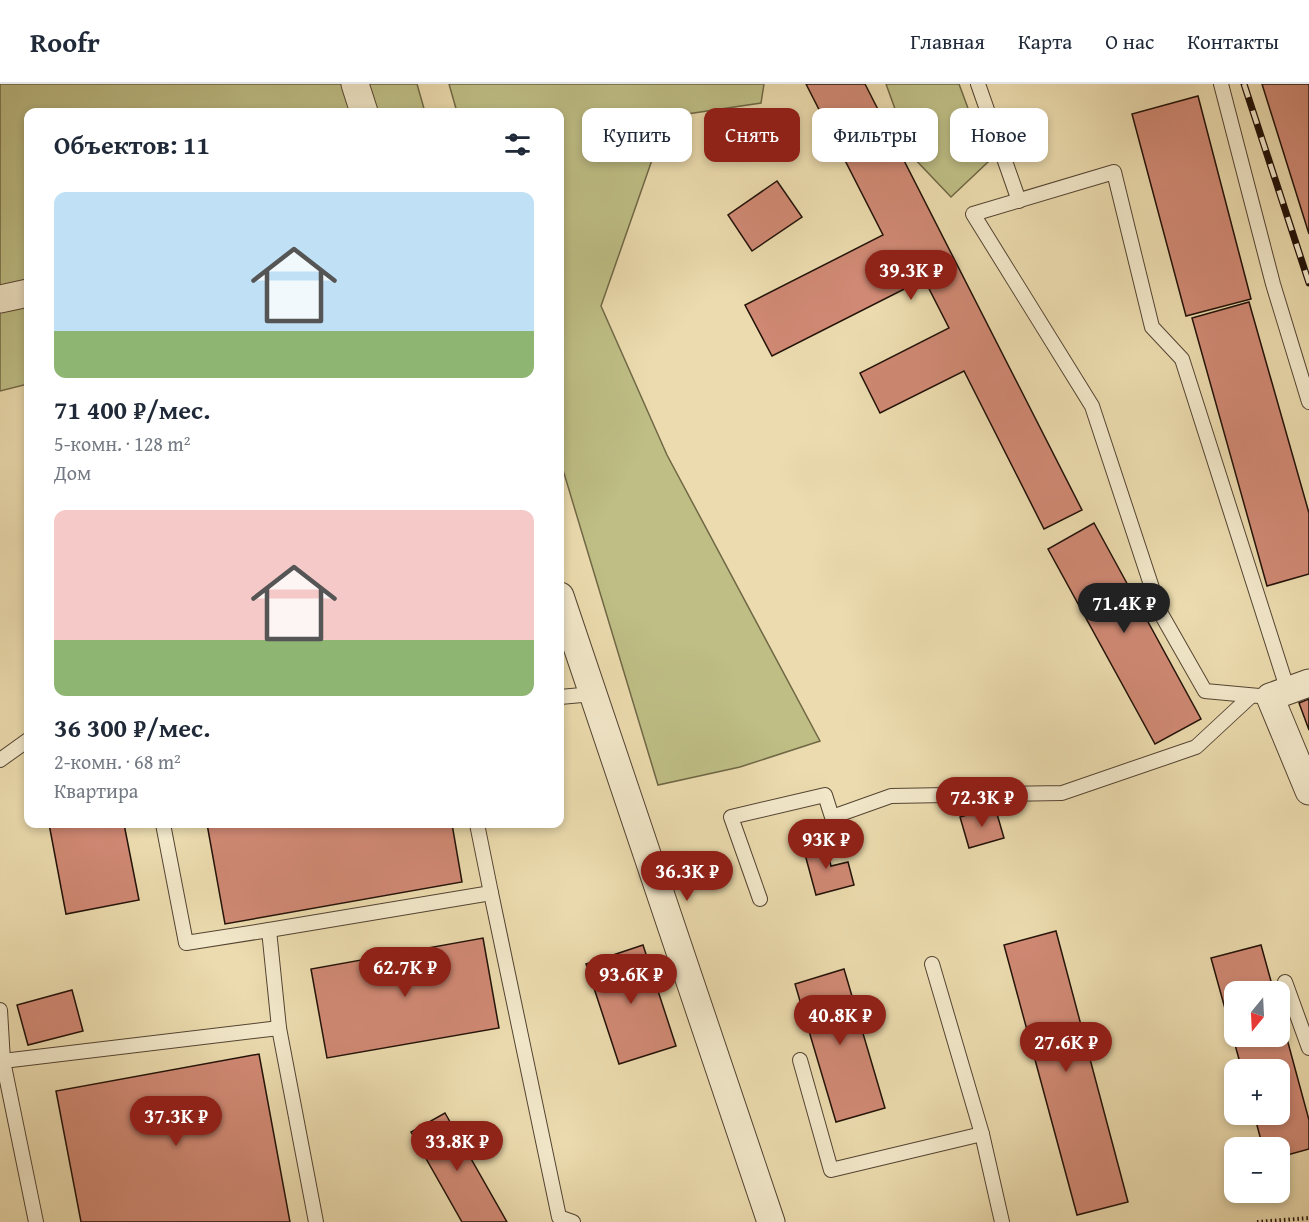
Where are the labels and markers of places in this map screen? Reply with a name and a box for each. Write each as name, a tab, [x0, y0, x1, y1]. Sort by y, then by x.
pin: 39.3K ₽	[856, 250, 966, 301]
pin: 71.4K ₽	[1069, 583, 1179, 634]
pin: 72.3K ₽	[927, 777, 1037, 828]
pin: 93K ₽	[784, 819, 868, 870]
pin: 36.3K ₽	[632, 851, 742, 902]
pin: 62.7K ₽	[350, 947, 460, 998]
pin: 93.6K ₽	[576, 954, 686, 1005]
pin: 40.8K ₽	[785, 995, 895, 1046]
pin: 27.6K ₽	[1011, 1022, 1121, 1073]
pin: 37.3K ₽	[121, 1096, 231, 1147]
pin: 33.8K ₽	[402, 1121, 512, 1172]

